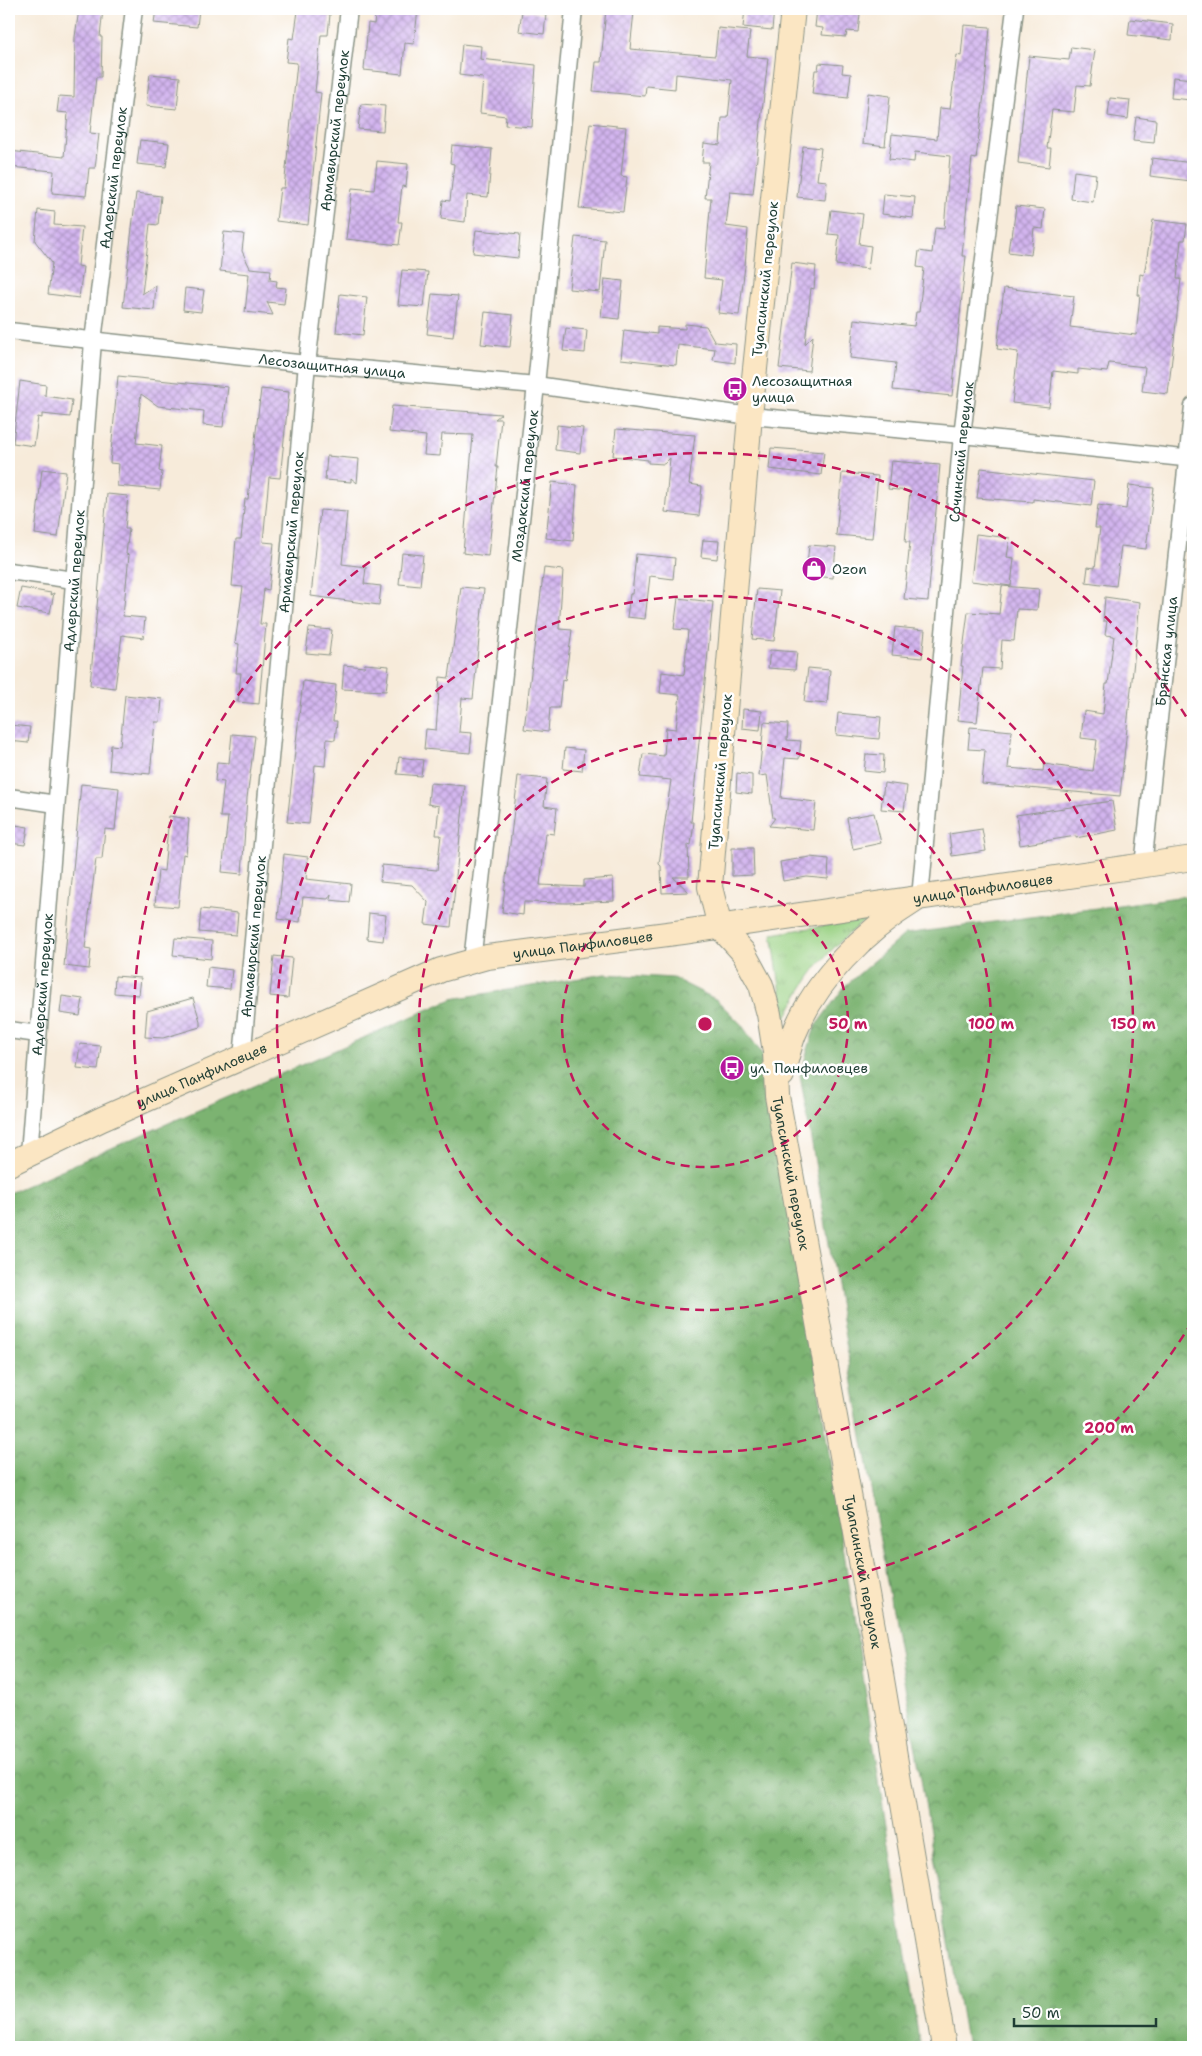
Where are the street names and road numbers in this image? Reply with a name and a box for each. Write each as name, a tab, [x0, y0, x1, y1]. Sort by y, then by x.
street label: Армавирский переулок	[316, 48, 353, 212]
street label: Адлерский переулок	[95, 105, 131, 250]
street label: Туапсинский переулок	[748, 200, 782, 358]
street label: Лесозащитная улица	[258, 350, 407, 382]
street label: Сочинский переулок	[945, 380, 978, 523]
street label: Моздокский переулок	[507, 408, 542, 563]
street label: Армавирский переулок	[275, 450, 308, 614]
street label: Адлерский переулок	[60, 508, 89, 653]
street label: Брянская улица	[1151, 595, 1181, 707]
street label: Туапсинский переулок	[704, 693, 736, 851]
street label: Армавирский переулок	[237, 854, 270, 1018]
street label: улица Панфиловцев	[912, 869, 1054, 908]
street label: Адлерский переулок	[28, 912, 57, 1056]
street label: улица Панфиловцев	[512, 927, 654, 963]
street label: улица Панфиловцев	[133, 1039, 270, 1112]
street label: Туапсинский переулок	[768, 1095, 814, 1252]
street label: Туапсинский переулок	[840, 1493, 886, 1651]

